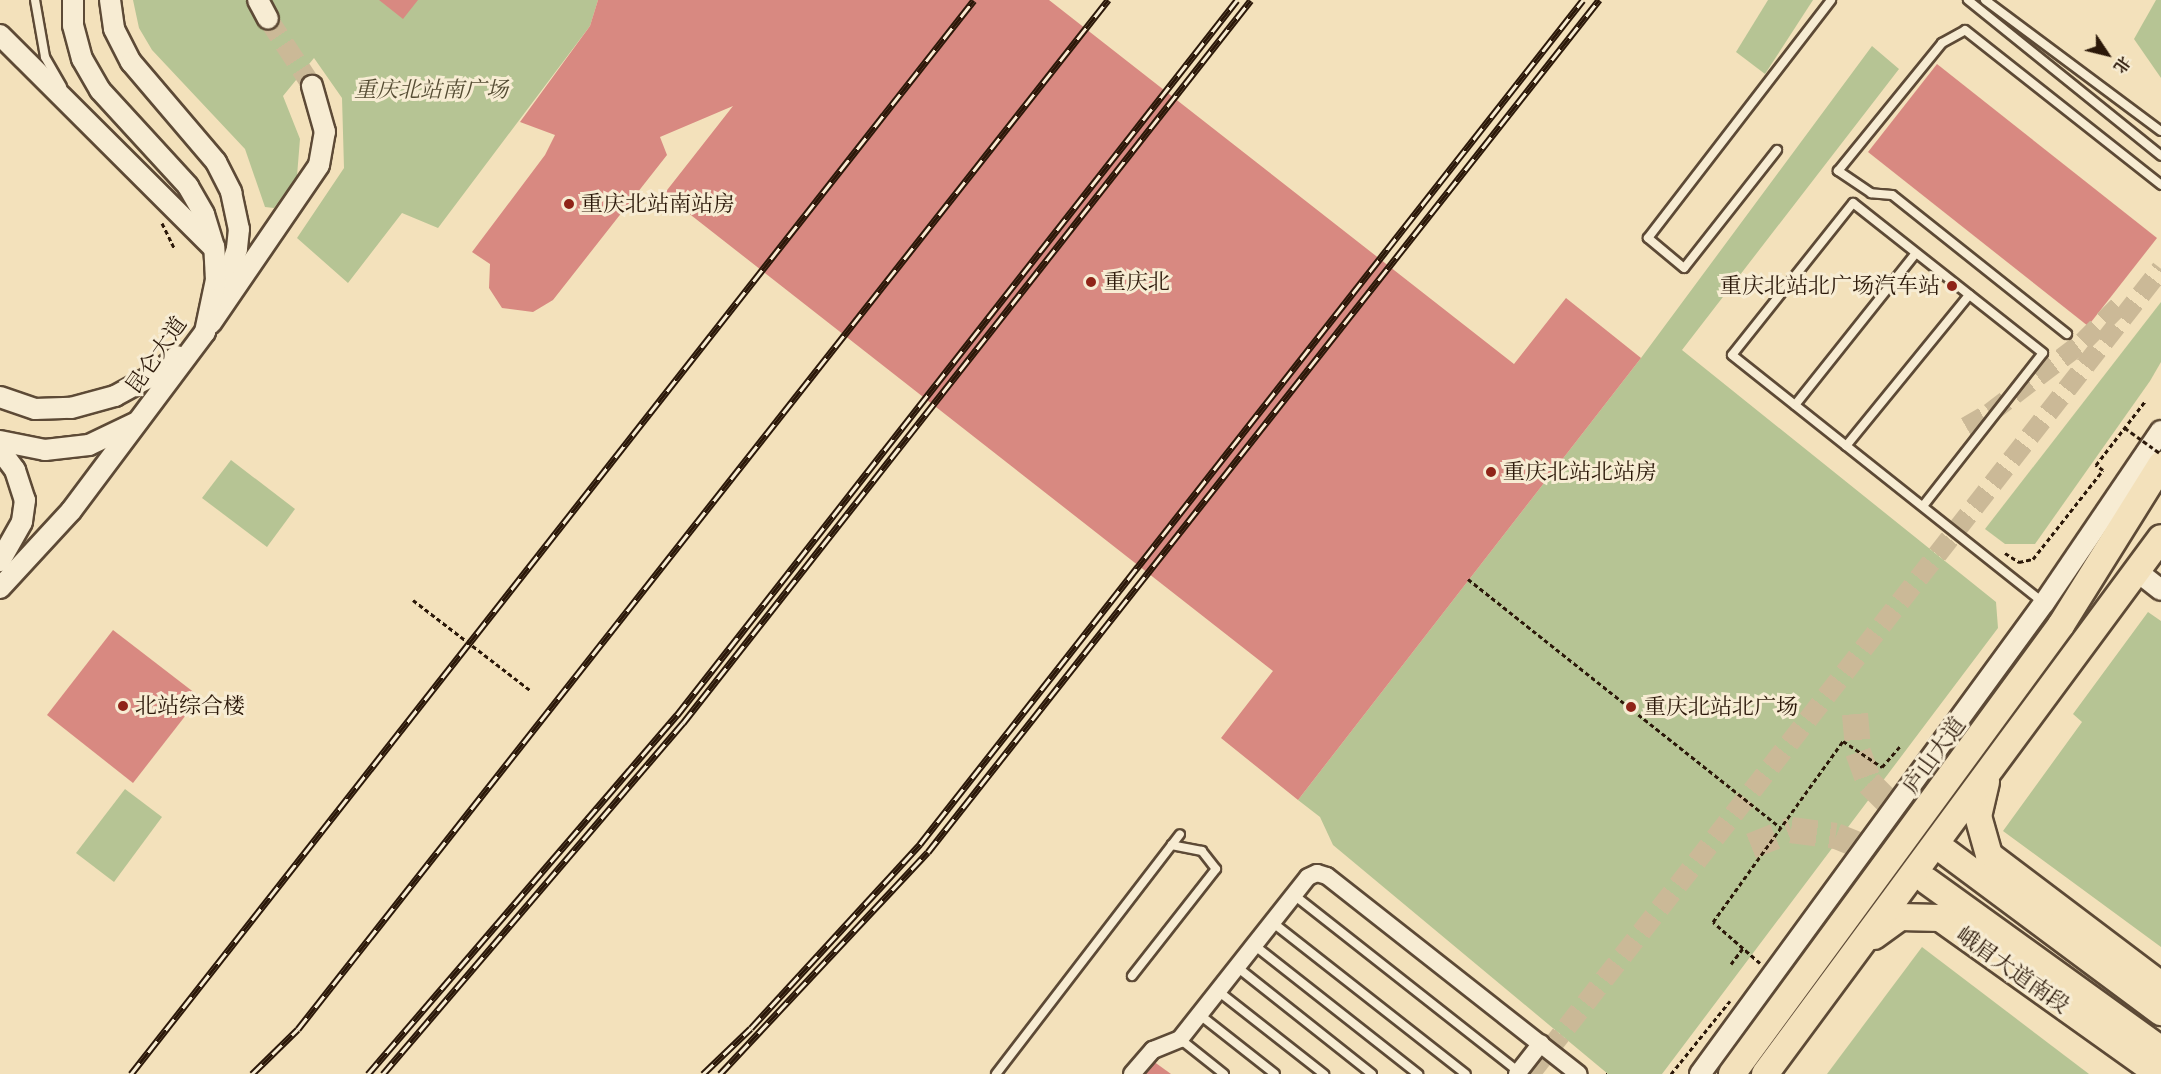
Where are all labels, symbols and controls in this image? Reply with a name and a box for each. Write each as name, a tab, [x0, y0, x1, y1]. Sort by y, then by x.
north arrow	[2077, 24, 2137, 84]
text: 北	[2109, 52, 2135, 77]
park label: 重庆北站南广场	[354, 77, 508, 103]
place label: 重庆北站南站房	[581, 191, 735, 217]
marker: 重庆北站南站房	[562, 197, 576, 211]
place label: 重庆北	[1104, 269, 1170, 295]
marker: 重庆北	[1082, 273, 1100, 291]
place label: 重庆北站北广场汽车站	[1720, 273, 1940, 299]
marker: 重庆北站北广场汽车站	[1945, 279, 1959, 293]
street label: 昆仑大道	[120, 311, 192, 399]
place label: 重庆北站北站房	[1503, 459, 1657, 485]
marker: 重庆北站北站房	[1484, 465, 1498, 479]
place label: 北站综合楼	[135, 693, 245, 719]
place label: 重庆北站北广场	[1644, 694, 1798, 720]
marker: 重庆北站北广场	[1622, 698, 1640, 716]
marker: 北站综合楼	[116, 699, 130, 713]
street label: 庐山大道	[1897, 712, 1971, 798]
street label: 峨眉大道南段	[1951, 921, 2075, 1019]

